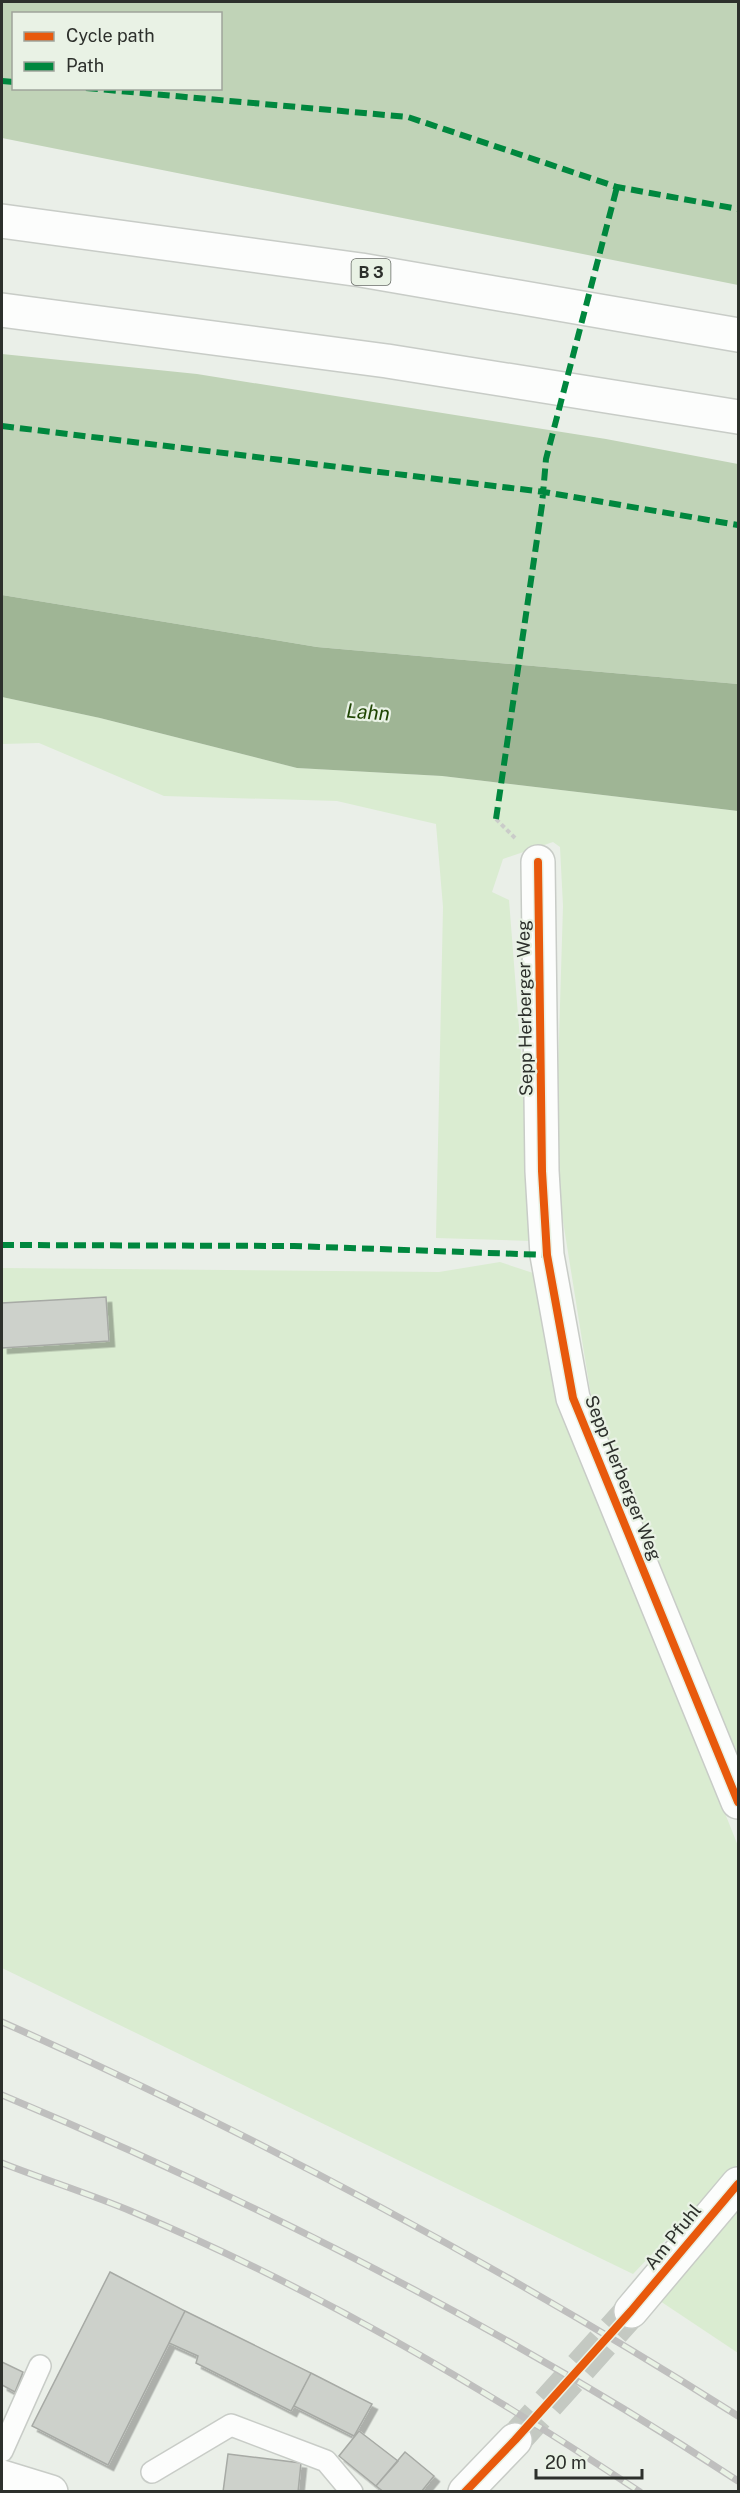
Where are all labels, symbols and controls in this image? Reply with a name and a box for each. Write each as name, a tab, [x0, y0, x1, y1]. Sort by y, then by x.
legend	[12, 12, 222, 90]
text: Cycle path	[66, 25, 155, 46]
text: Path	[66, 55, 104, 76]
road number: B 3	[352, 259, 391, 285]
water label: Lahn	[345, 698, 391, 726]
street label: Sepp Herberger Weg	[512, 920, 537, 1096]
street label: Sepp Herberger Weg	[581, 1392, 666, 1563]
street label: Am Pfuhl	[640, 2200, 705, 2274]
scale bar	[536, 2442, 642, 2480]
text: 20 m	[545, 2452, 587, 2473]

